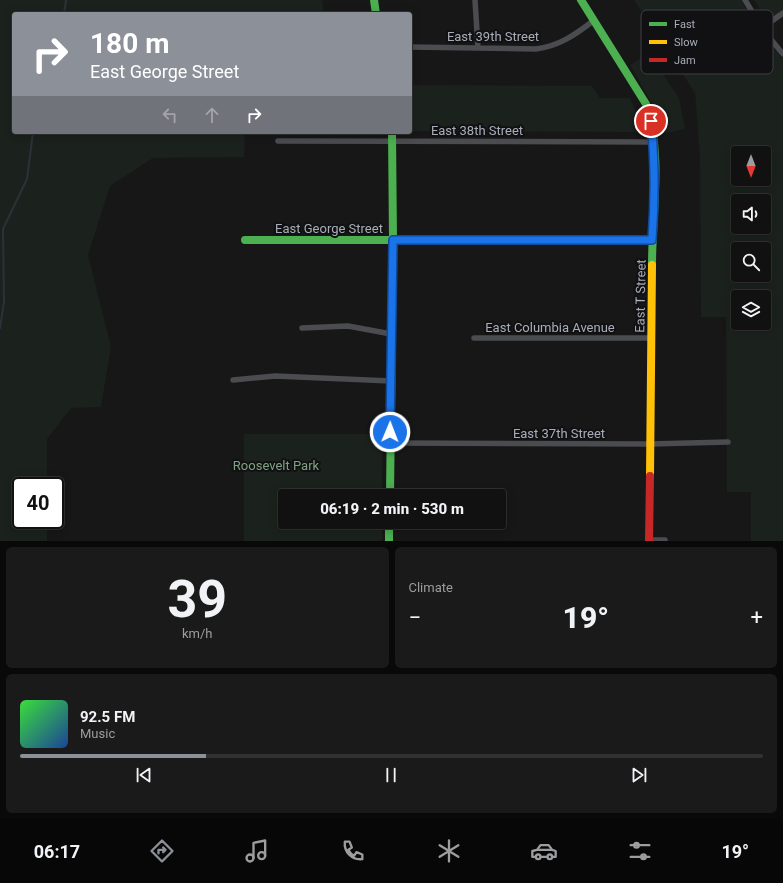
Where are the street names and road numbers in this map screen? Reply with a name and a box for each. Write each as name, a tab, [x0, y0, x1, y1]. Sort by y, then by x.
street label: East 39th Street	[447, 29, 539, 44]
street label: East 38th Street	[431, 123, 523, 138]
street label: East George Street	[275, 221, 383, 236]
street label: East T Street	[632, 259, 649, 333]
street label: East Columbia Avenue	[485, 320, 615, 335]
street label: East 37th Street	[513, 426, 605, 441]

